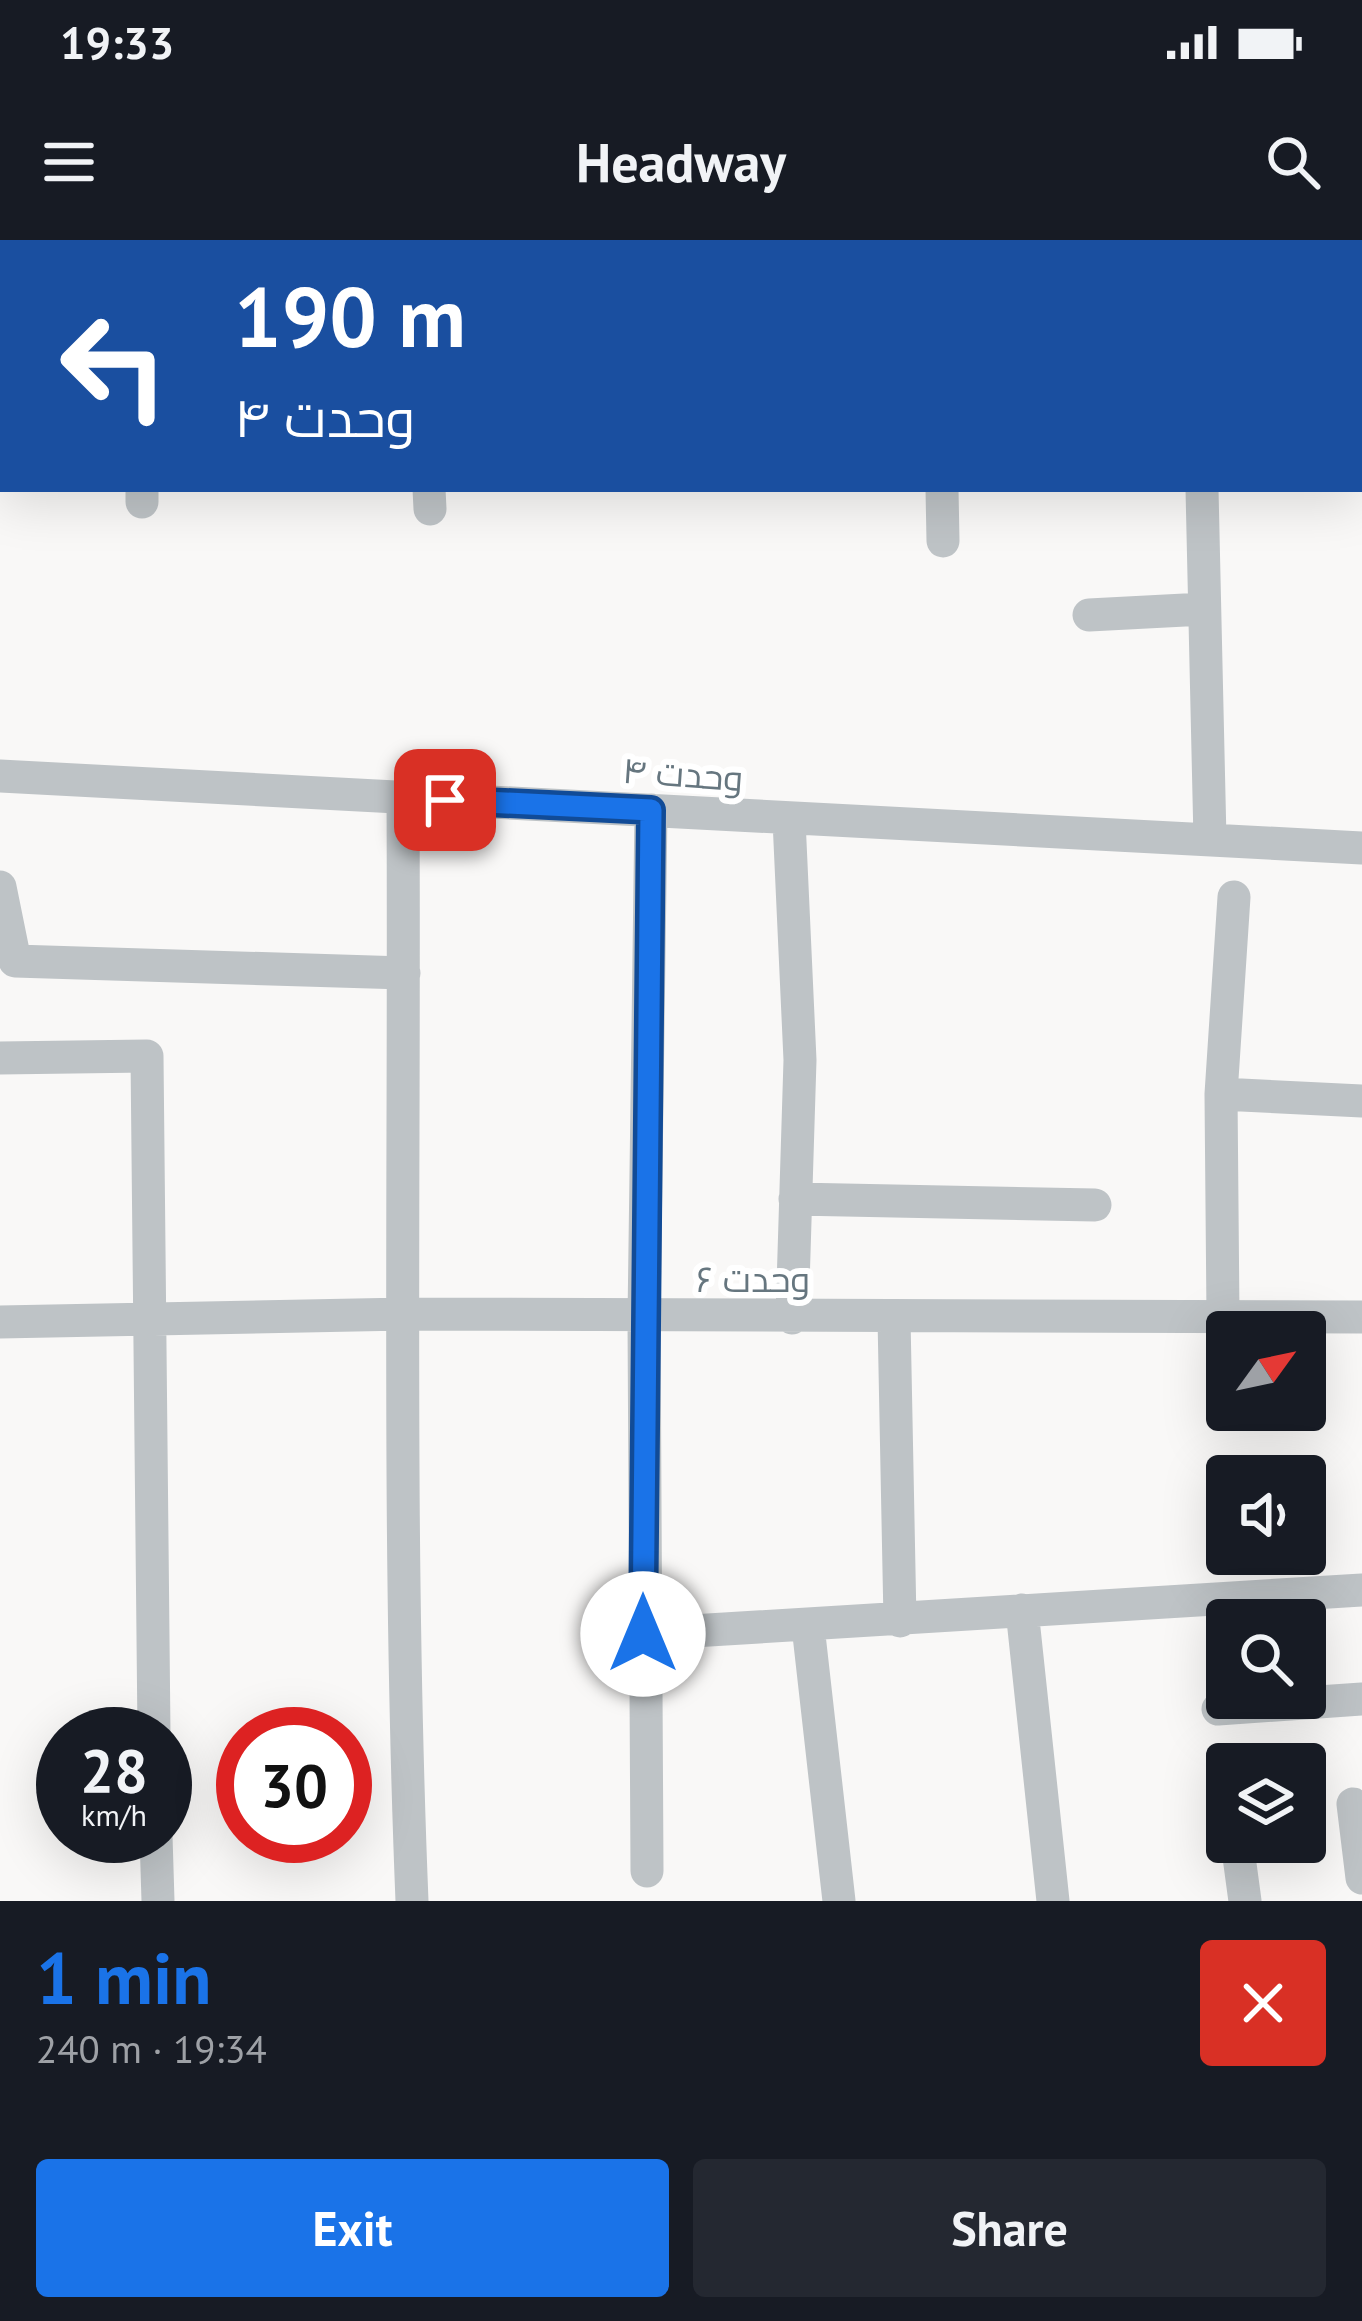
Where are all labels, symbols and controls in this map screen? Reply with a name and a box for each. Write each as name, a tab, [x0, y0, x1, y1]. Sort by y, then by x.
text: 19:33	[60, 13, 174, 71]
text: Headway	[576, 127, 786, 197]
icon: menu	[36, 129, 102, 195]
icon: search	[1260, 129, 1326, 195]
text: 190 m	[234, 261, 466, 370]
icon: left	[36, 288, 192, 444]
text: وحدت ۴	[234, 382, 415, 452]
street label: وحدت ۴	[621, 746, 745, 801]
pin	[394, 749, 496, 851]
icon: arrive	[412, 767, 478, 833]
street label: وحدت ۶	[696, 1255, 810, 1302]
north arrow	[1206, 1311, 1326, 1431]
map controls	[1206, 1311, 1326, 1863]
button: sound	[1206, 1455, 1326, 1575]
position arrow	[580, 1571, 706, 1697]
button: search	[1206, 1599, 1326, 1719]
speed limit sign: 30	[216, 1707, 372, 1863]
text: 28	[80, 1731, 148, 1809]
button: layers	[1206, 1743, 1326, 1863]
text: km/h	[81, 1795, 147, 1834]
text: 1 min	[36, 1931, 212, 2024]
button: close	[1200, 1940, 1326, 2066]
text: 240 m · 19:34	[36, 2023, 267, 2074]
button: Exit	[36, 2159, 669, 2297]
button: Share	[693, 2159, 1326, 2297]

